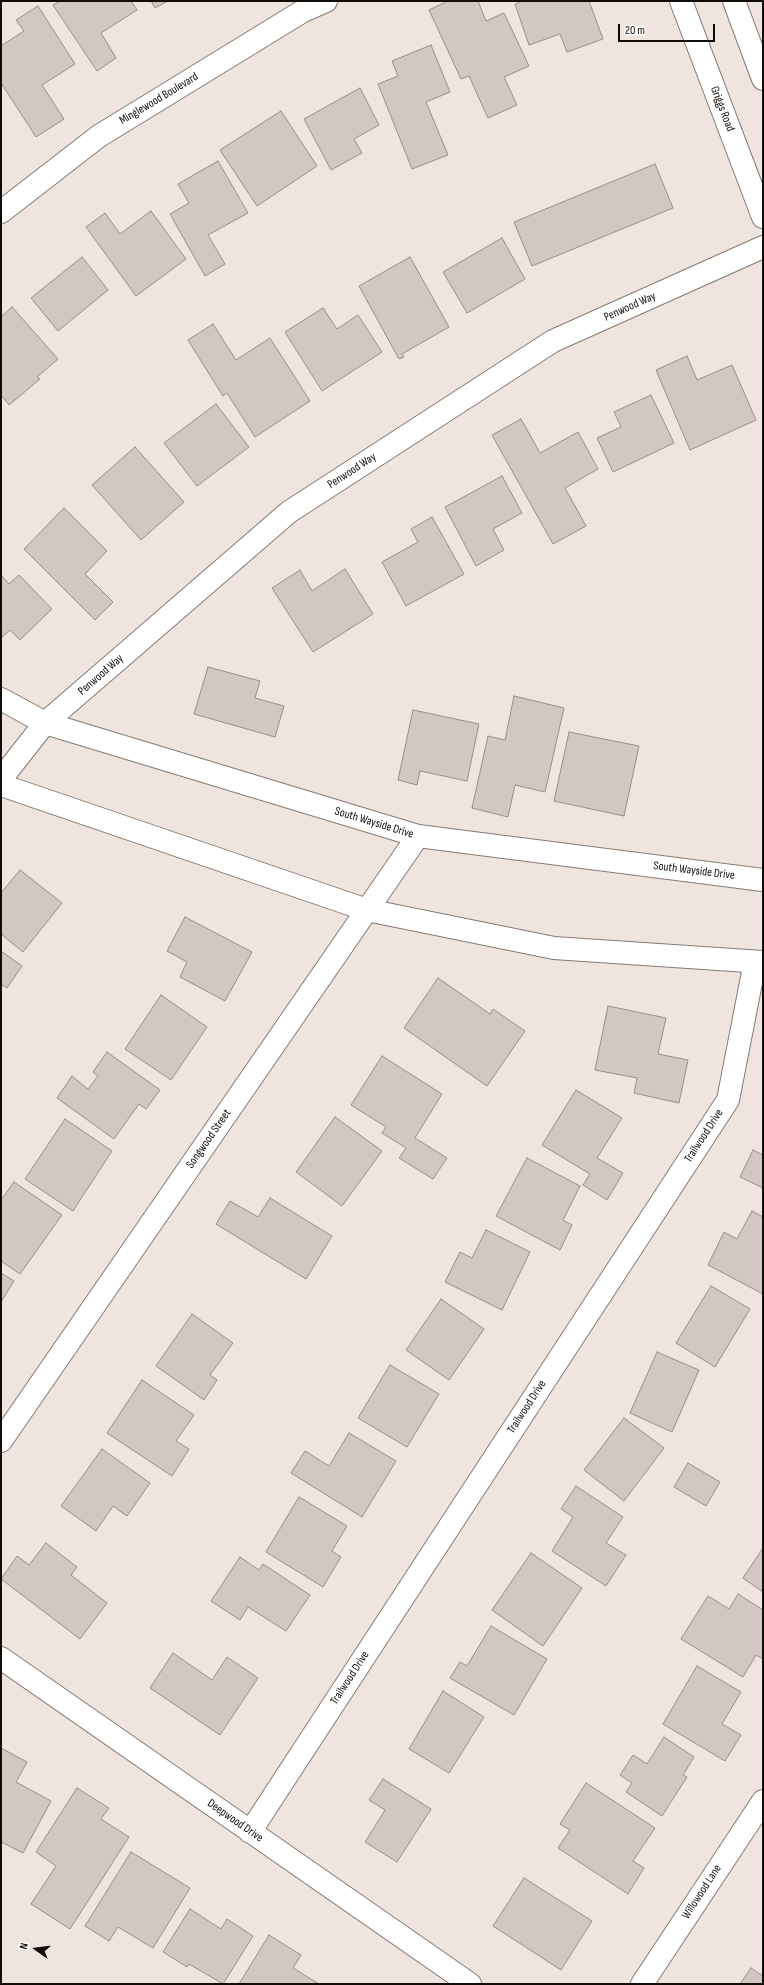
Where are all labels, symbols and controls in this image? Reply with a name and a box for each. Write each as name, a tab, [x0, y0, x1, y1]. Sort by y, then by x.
scale bar	[620, 16, 717, 42]
text: 20 m	[625, 23, 645, 38]
street label: Minglewood Boulevard	[117, 70, 201, 128]
street label: Griggs Road	[707, 84, 737, 134]
street label: Penwood Way	[602, 289, 658, 325]
street label: Penwood Way	[325, 450, 379, 492]
street label: Penwood Way	[75, 651, 127, 699]
street label: South Wayside Drive	[333, 804, 415, 842]
street label: South Wayside Drive	[653, 859, 735, 883]
street label: Songwood Street	[183, 1107, 235, 1171]
street label: Trailwood Drive	[681, 1107, 727, 1165]
street label: Trailwood Drive	[504, 1378, 550, 1436]
street label: Trailwood Drive	[327, 1649, 373, 1707]
street label: Deepwood Drive	[204, 1796, 266, 1846]
street label: Willowood Lane	[679, 1862, 725, 1922]
north arrow	[16, 1929, 56, 1969]
text: N	[17, 1942, 31, 1950]

